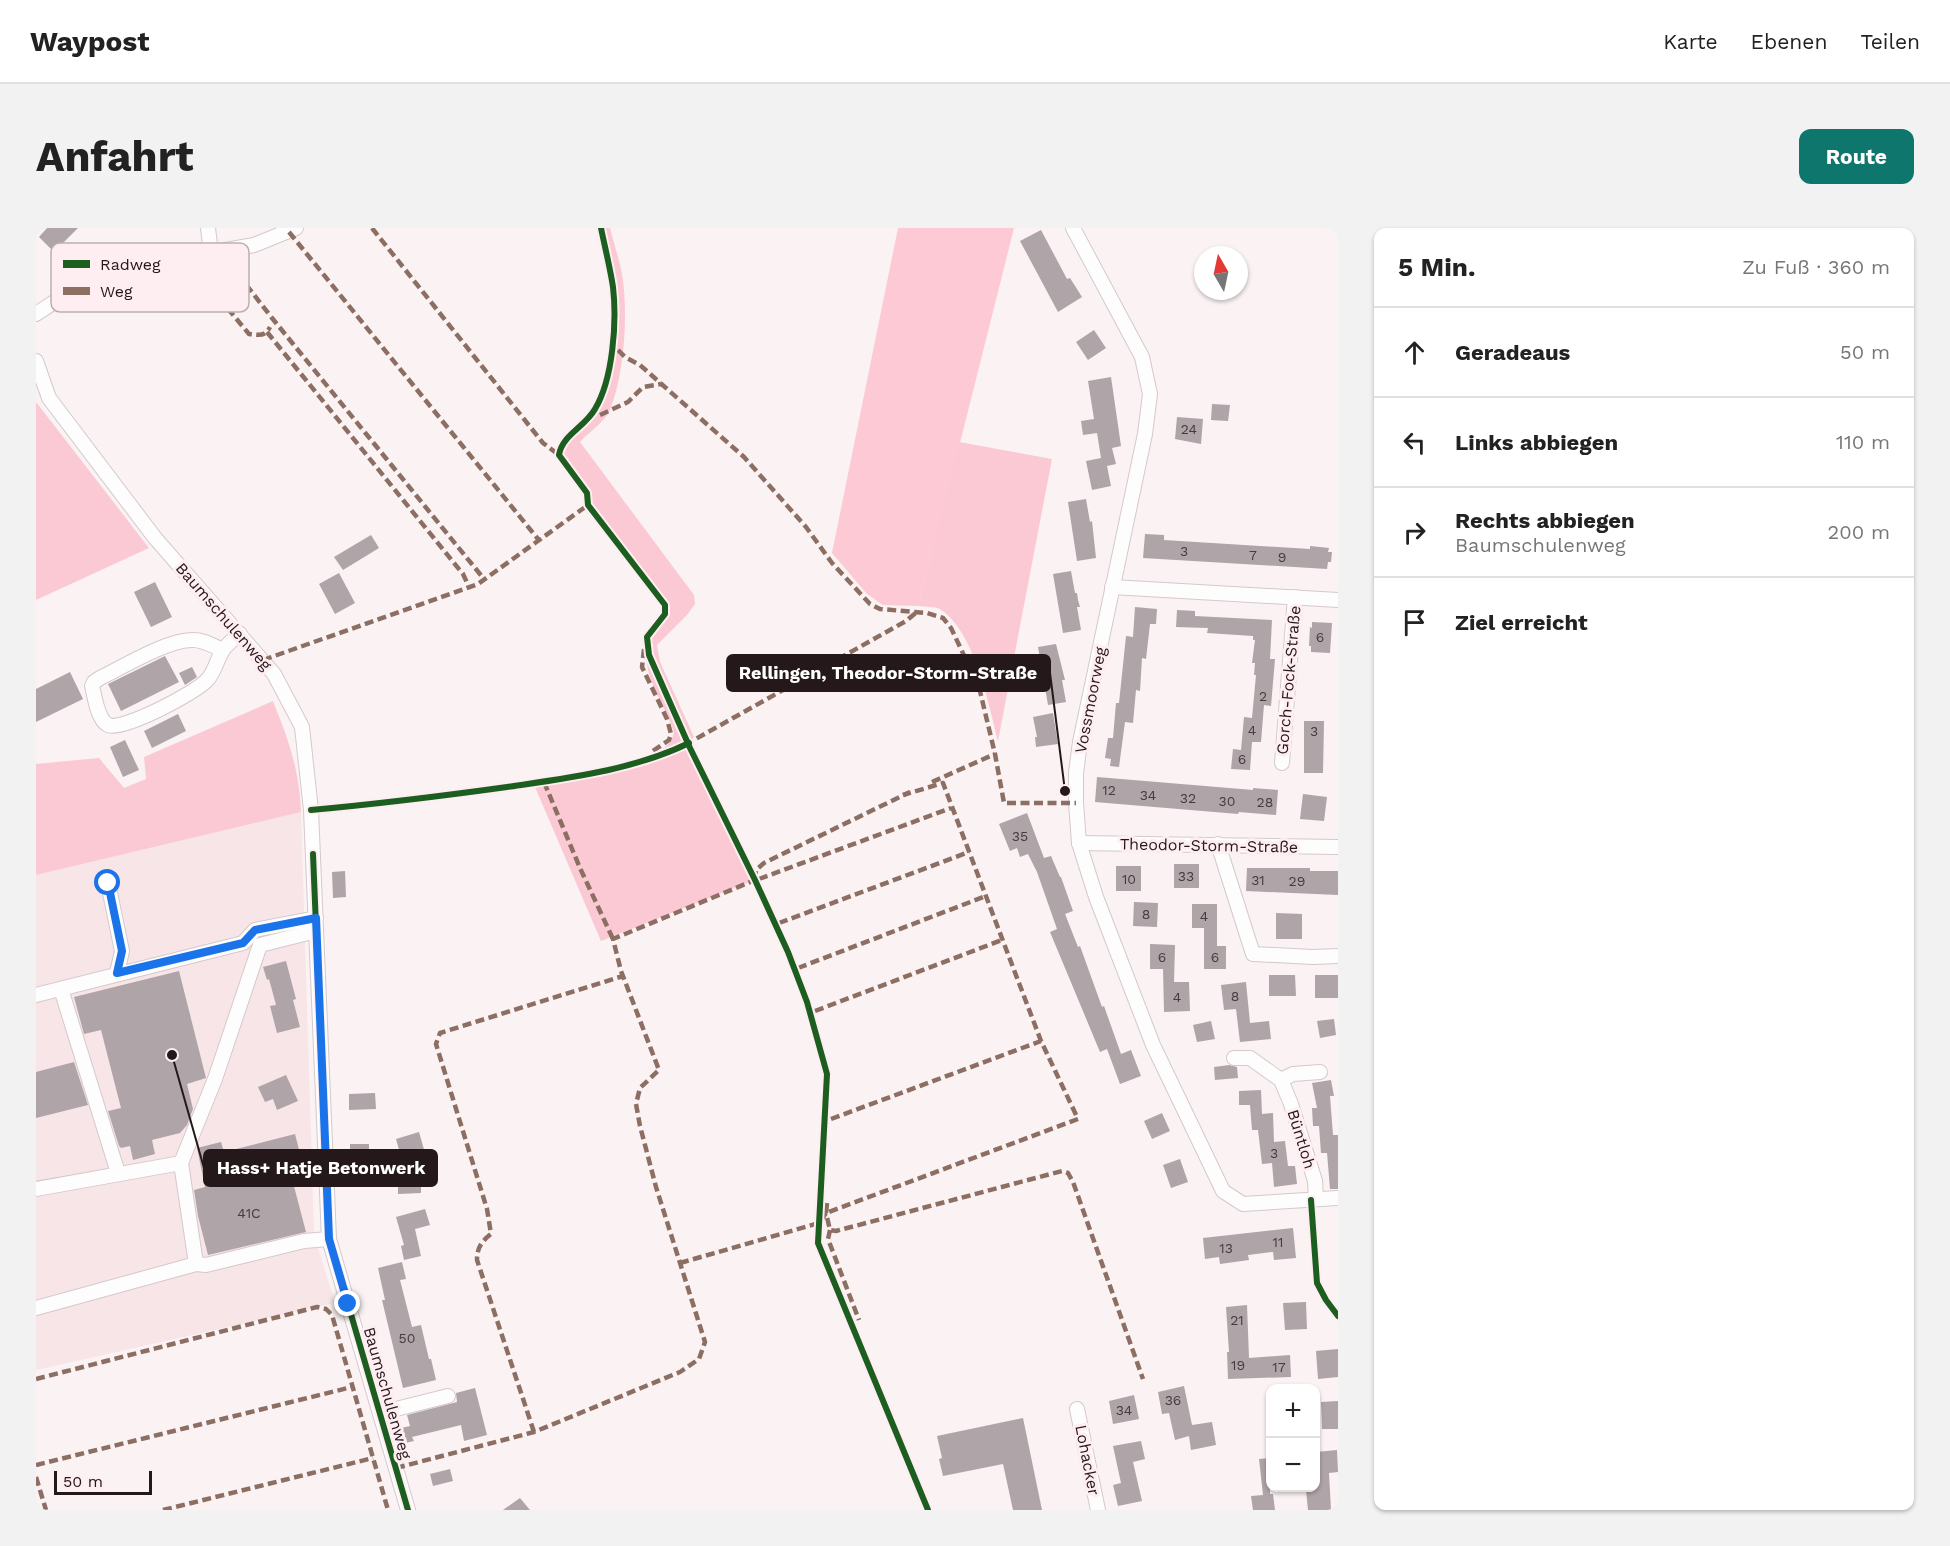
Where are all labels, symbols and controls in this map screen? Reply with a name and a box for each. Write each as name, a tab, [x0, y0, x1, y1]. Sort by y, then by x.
text: Waypost	[30, 25, 149, 58]
text: Karte	[1663, 29, 1718, 54]
text: Ebenen	[1751, 29, 1827, 54]
text: Teilen	[1860, 29, 1920, 54]
button: Route	[1799, 129, 1914, 184]
text: Anfahrt	[36, 132, 194, 181]
legend	[51, 243, 249, 312]
north arrow	[1194, 246, 1248, 300]
text: 5 Min.	[1398, 252, 1475, 282]
text: Radweg	[100, 255, 161, 274]
text: Zu Fuß · 360 m	[1742, 255, 1890, 279]
text: Weg	[100, 282, 133, 301]
icon: ahead	[1398, 336, 1431, 369]
text: Geradeaus	[1455, 340, 1570, 365]
text: 50 m	[1840, 340, 1890, 364]
house number: 24	[1181, 421, 1197, 437]
icon: left	[1398, 426, 1431, 459]
text: Links abbiegen	[1455, 430, 1618, 455]
text: 110 m	[1836, 430, 1890, 454]
text: Rechts abbiegen	[1455, 508, 1635, 533]
icon: right	[1398, 516, 1431, 549]
text: 200 m	[1828, 520, 1890, 544]
text: Baumschulenweg	[1455, 533, 1626, 557]
house number: 3	[1180, 543, 1188, 559]
house number: 7	[1249, 547, 1257, 563]
house number: 9	[1278, 549, 1286, 565]
street label: Baumschulenweg	[172, 559, 276, 674]
street label: Gorch-Fock-Straße	[1273, 605, 1304, 755]
icon: arrive	[1398, 606, 1431, 639]
text: Ziel erreicht	[1455, 610, 1588, 635]
house number: 6	[1316, 629, 1324, 645]
street label: Vossmoorweg	[1071, 645, 1110, 755]
callout: Rellingen, Theodor-Storm-Straße	[727, 655, 1050, 691]
text: Rellingen, Theodor-Storm-Straße	[739, 662, 1037, 683]
house number: 2	[1259, 688, 1267, 704]
house number: 4	[1248, 722, 1256, 738]
house number: 3	[1310, 723, 1318, 739]
house number: 6	[1238, 751, 1246, 767]
house number: 12	[1102, 782, 1116, 798]
house number: 34	[1140, 787, 1156, 803]
house number: 32	[1180, 790, 1196, 806]
house number: 30	[1219, 793, 1235, 809]
house number: 28	[1257, 794, 1273, 810]
house number: 35	[1012, 828, 1028, 844]
street label: Theodor-Storm-Straße	[1120, 834, 1298, 857]
house number: 33	[1178, 868, 1194, 884]
route start	[94, 869, 120, 895]
house number: 10	[1122, 871, 1136, 887]
house number: 31	[1251, 872, 1265, 888]
house number: 29	[1289, 873, 1305, 889]
house number: 8	[1142, 906, 1150, 922]
house number: 4	[1200, 908, 1208, 924]
house number: 6	[1158, 949, 1166, 965]
house number: 6	[1211, 949, 1219, 965]
house number: 8	[1231, 988, 1239, 1004]
house number: 4	[1173, 989, 1181, 1005]
street label: Büntloh	[1283, 1107, 1320, 1171]
house number: 3	[1270, 1145, 1278, 1161]
callout: Hass+ Hatje Betonwerk	[204, 1150, 437, 1186]
text: Hass+ Hatje Betonwerk	[217, 1157, 426, 1178]
house number: 41C	[237, 1205, 261, 1221]
house number: 11	[1273, 1234, 1283, 1250]
house number: 13	[1219, 1240, 1233, 1256]
route end	[334, 1290, 360, 1316]
house number: 21	[1230, 1312, 1244, 1328]
street label: Baumschulenweg	[360, 1325, 416, 1462]
house number: 50	[399, 1330, 415, 1346]
house number: 19	[1231, 1357, 1245, 1373]
house number: 17	[1272, 1359, 1286, 1375]
map controls	[1266, 1384, 1320, 1492]
button: +	[1266, 1384, 1320, 1438]
house number: 36	[1165, 1392, 1181, 1408]
house number: 34	[1116, 1402, 1132, 1418]
street label: Lohacker	[1071, 1423, 1104, 1497]
button: −	[1266, 1438, 1320, 1492]
scale bar	[54, 1468, 152, 1496]
text: 50 m	[63, 1472, 103, 1491]

